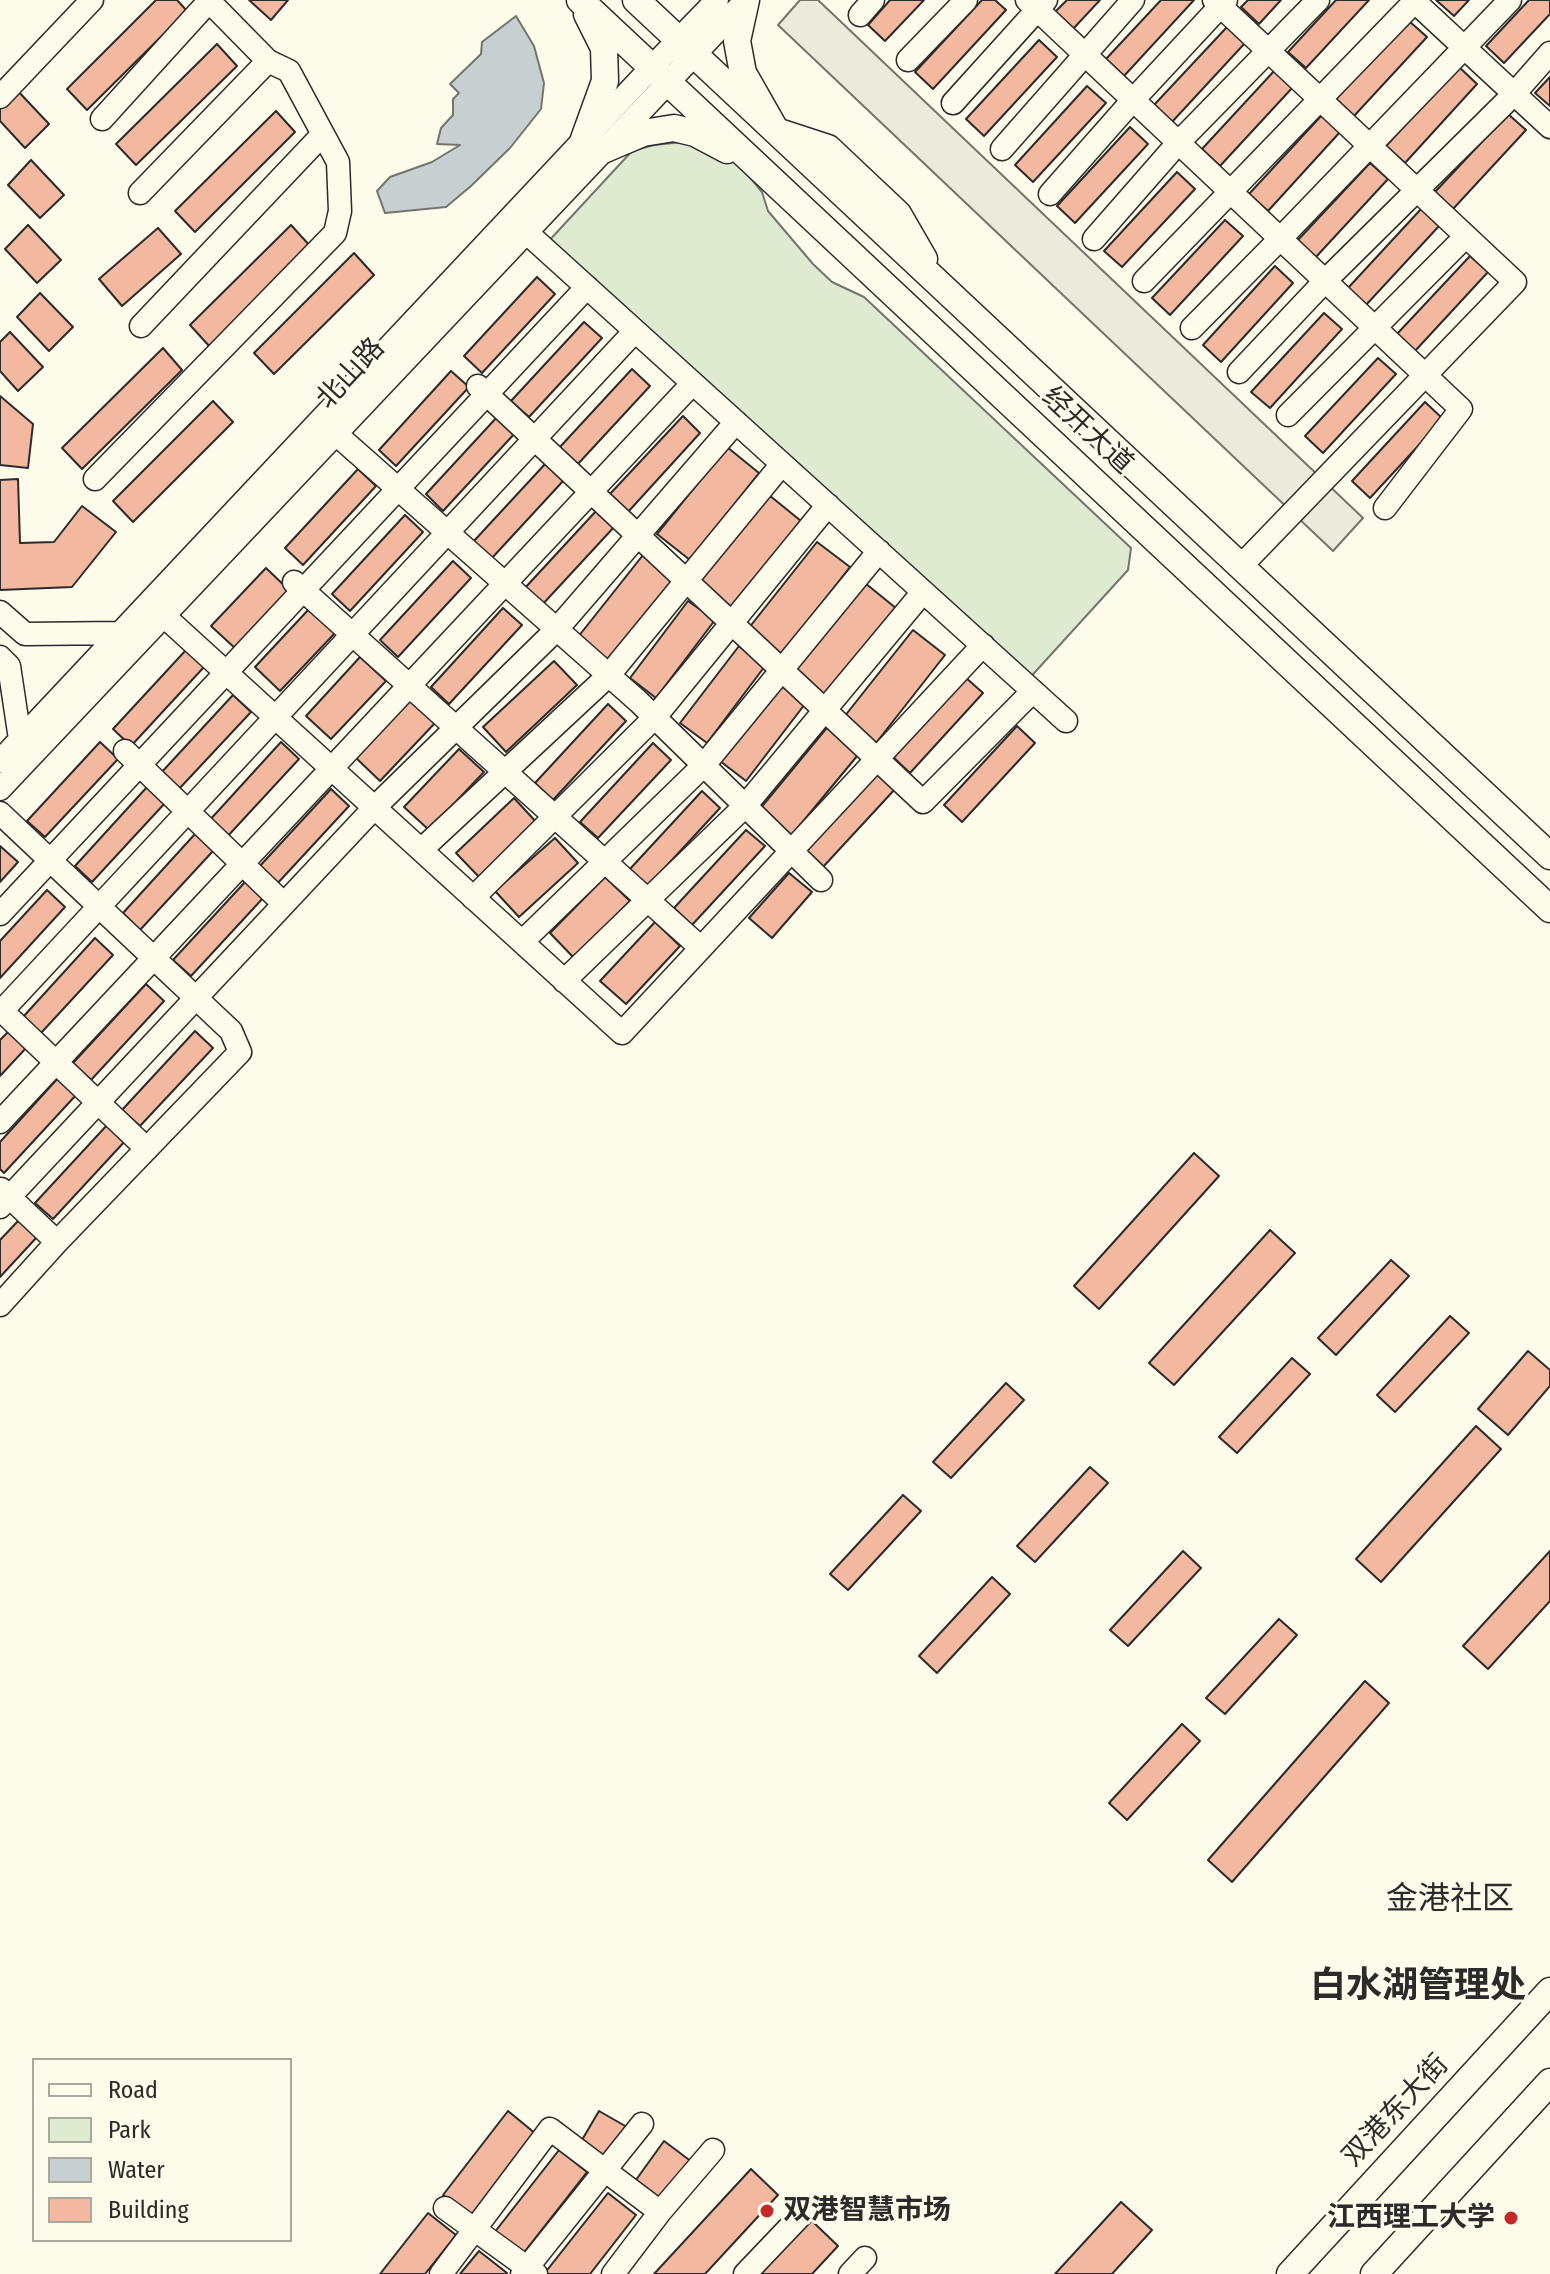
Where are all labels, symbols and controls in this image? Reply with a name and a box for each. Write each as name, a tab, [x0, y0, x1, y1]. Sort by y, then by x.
street label: 北山路	[310, 332, 392, 416]
street label: 经开大道	[1035, 381, 1139, 481]
district label: 金港社区	[1386, 1881, 1514, 1919]
district label: 白水湖管理处	[1310, 1965, 1526, 2009]
street label: 双港东大街	[1336, 2048, 1456, 2174]
legend	[32, 2058, 292, 2242]
text: Road	[108, 2076, 158, 2104]
text: Park	[108, 2116, 151, 2144]
text: Water	[108, 2156, 165, 2184]
place label: 双港智慧市场	[783, 2194, 951, 2228]
text: Building	[108, 2196, 189, 2224]
place label: 江西理工大学	[1327, 2201, 1495, 2235]
marker: 双港智慧市场	[758, 2202, 776, 2220]
marker: 江西理工大学	[1502, 2209, 1520, 2227]

